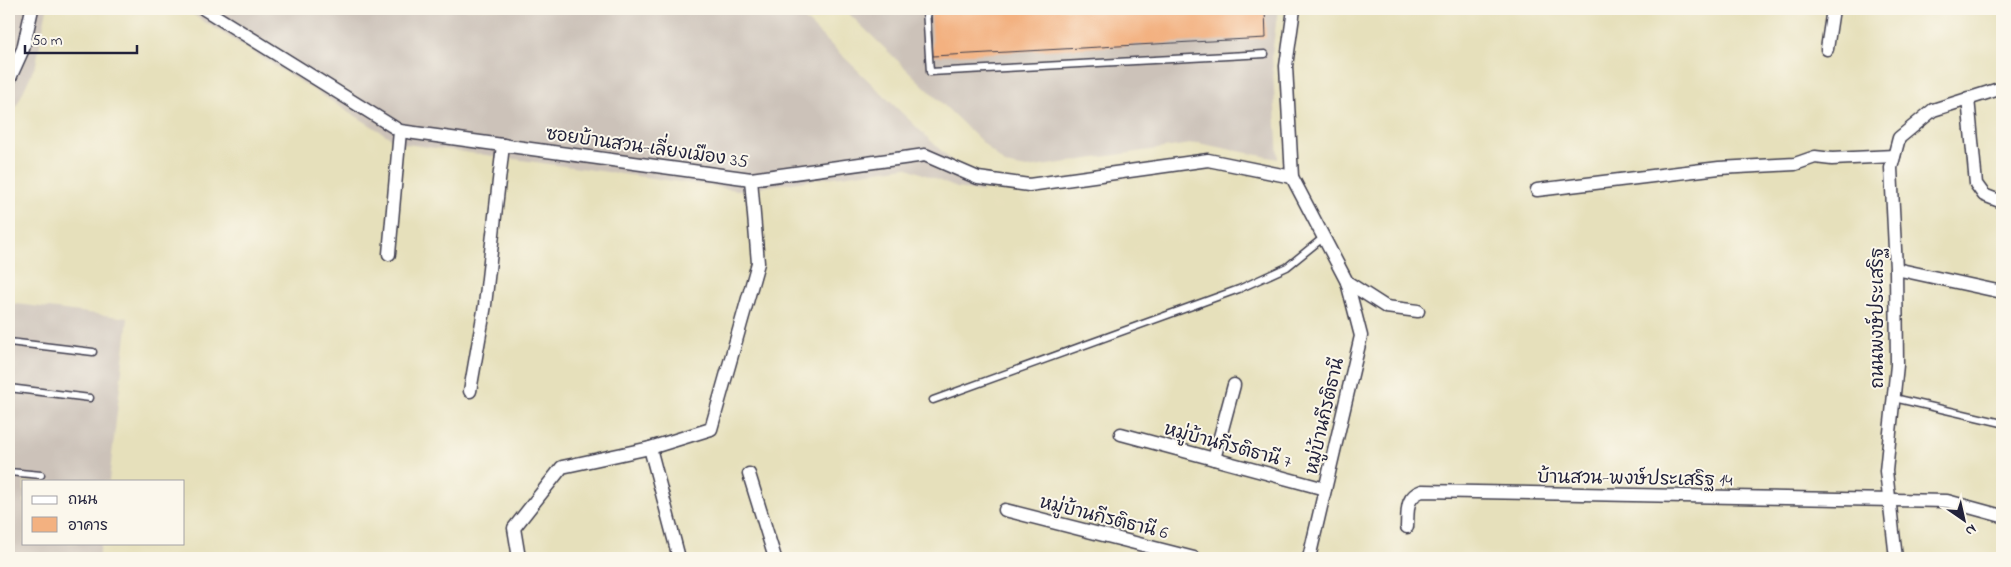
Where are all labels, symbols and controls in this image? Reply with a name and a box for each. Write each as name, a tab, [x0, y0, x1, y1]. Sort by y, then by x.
scale bar	[25, 22, 138, 54]
text: 50 m	[32, 30, 63, 52]
street label: ซอยบ้านสวน-เลี่ยงเมือง 35	[544, 115, 750, 176]
street label: ถนนพงษ์ประเสริฐ	[1864, 247, 1892, 388]
street label: หมู่บ้านกีรติธานี	[1299, 355, 1352, 477]
street label: หมู่บ้านกีรติธานี 7	[1161, 416, 1295, 477]
street label: บ้านสวน-พงษ์ประเสริฐ 14	[1537, 463, 1733, 495]
legend	[22, 480, 185, 544]
text: ถนน	[68, 489, 97, 511]
street label: หมู่บ้านกีรติธานี 6	[1037, 489, 1171, 547]
north arrow	[1938, 494, 1988, 544]
text: อาคาร	[68, 515, 108, 537]
text: N	[1961, 518, 1980, 541]

